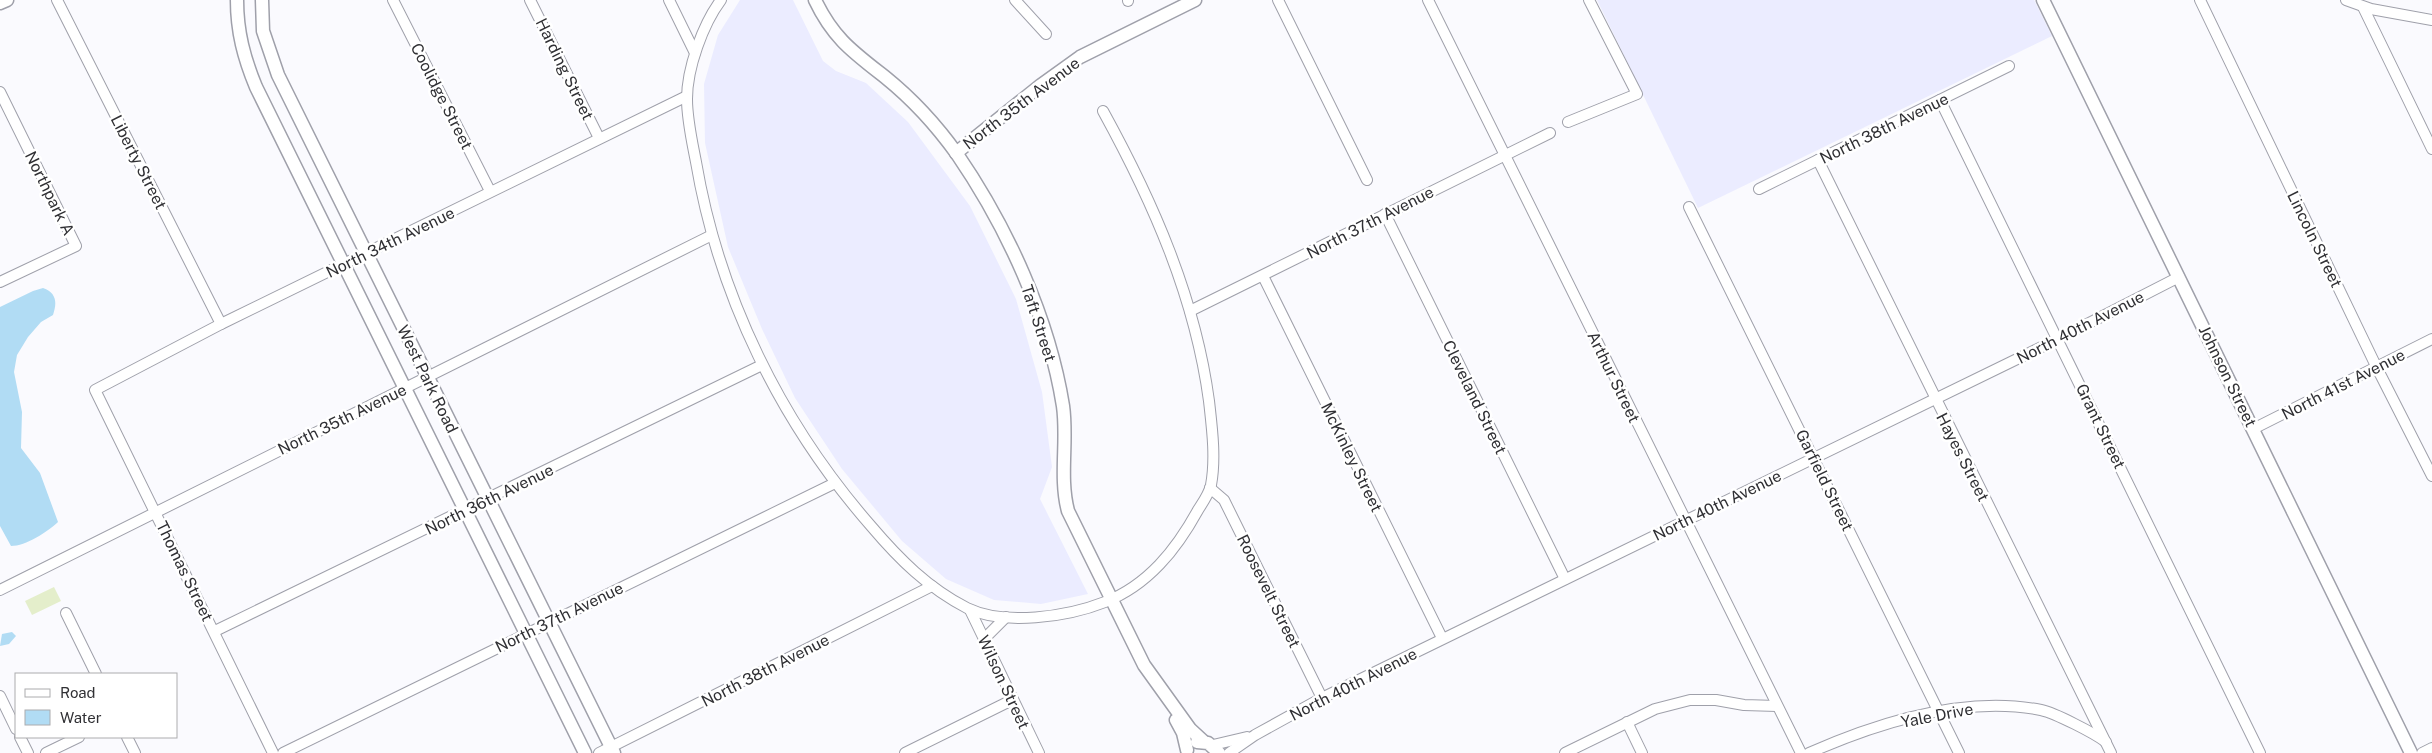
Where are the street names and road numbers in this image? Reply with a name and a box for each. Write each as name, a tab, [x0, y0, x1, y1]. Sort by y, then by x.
street label: Harding Street	[532, 15, 597, 123]
street label: Coolidge Street	[407, 40, 476, 152]
street label: North 35th Avenue	[959, 53, 1083, 153]
street label: North 38th Avenue	[1817, 89, 1952, 168]
street label: Liberty Street	[107, 112, 170, 213]
street label: Northpark A	[21, 148, 78, 238]
street label: North 37th Avenue	[1304, 182, 1437, 263]
street label: Lincoln Street	[2283, 188, 2346, 291]
street label: North 34th Avenue	[323, 203, 458, 282]
street label: Taft Street	[1017, 282, 1060, 364]
street label: North 40th Avenue	[2013, 287, 2147, 368]
street label: West Park Road	[393, 322, 462, 436]
street label: Johnson Street	[2195, 322, 2260, 430]
street label: Arthur Street	[1583, 329, 1644, 426]
street label: Cleveland Street	[1439, 337, 1510, 457]
street label: North 41st Avenue	[2278, 345, 2408, 424]
street label: North 35th Avenue	[275, 380, 410, 459]
street label: Grant Street	[2072, 381, 2129, 472]
street label: McKinley Street	[1317, 399, 1386, 515]
street label: Hayes Street	[1932, 410, 1993, 505]
street label: Garfield Street	[1792, 426, 1857, 534]
street label: North 36th Avenue	[422, 460, 557, 539]
street label: North 40th Avenue	[1650, 466, 1785, 545]
street label: Thomas Street	[152, 518, 217, 624]
street label: Roosevelt Street	[1233, 531, 1304, 651]
street label: North 37th Avenue	[492, 578, 626, 657]
street label: North 38th Avenue	[698, 630, 832, 711]
street label: Wilson Street	[974, 632, 1033, 732]
street label: North 40th Avenue	[1286, 644, 1420, 725]
street label: Yale Drive	[1899, 699, 1975, 732]

